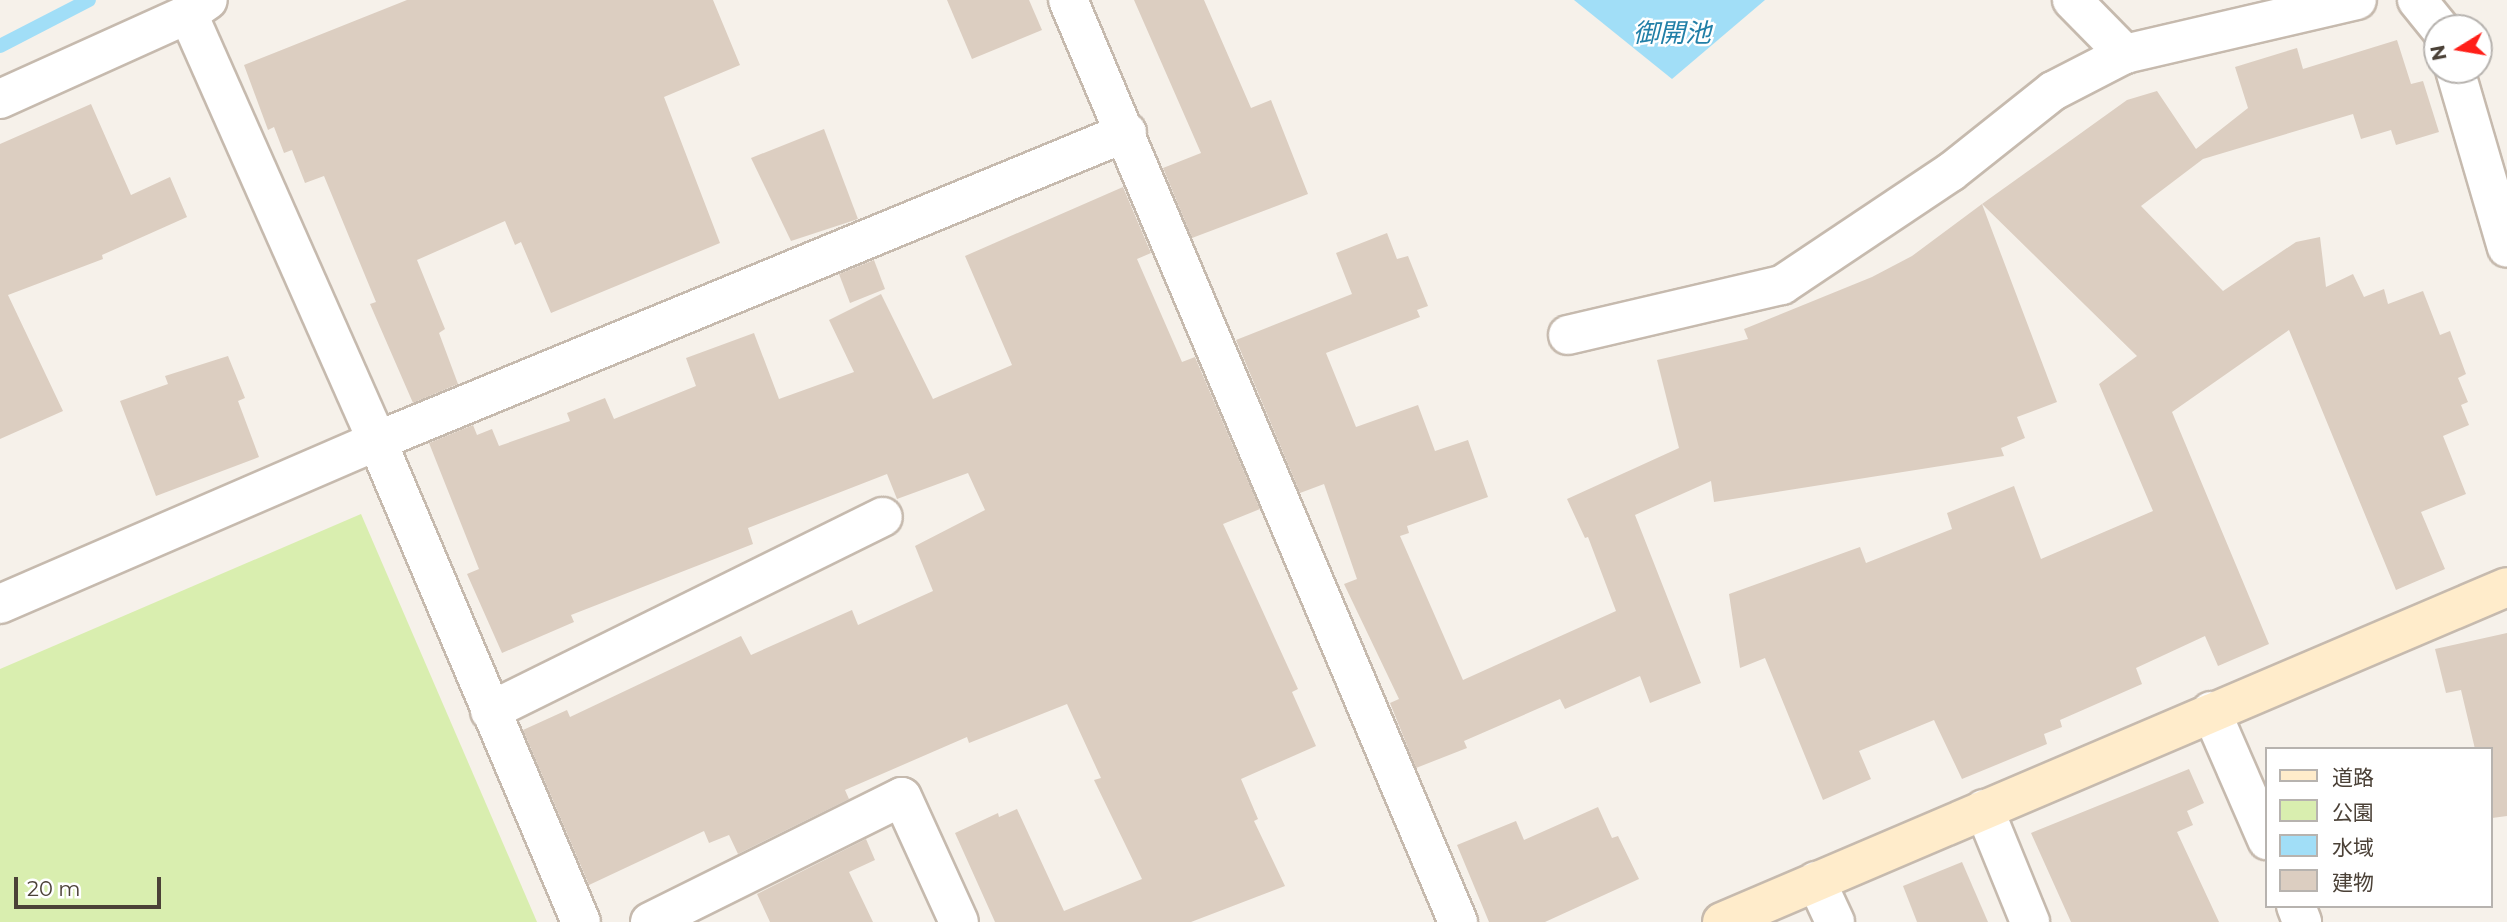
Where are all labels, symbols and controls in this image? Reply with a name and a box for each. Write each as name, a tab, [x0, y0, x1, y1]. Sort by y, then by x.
north arrow	[2423, 14, 2493, 84]
water label: 御開池	[1633, 18, 1711, 50]
text: N	[2426, 43, 2452, 62]
legend	[2266, 747, 2493, 908]
text: 道路	[2332, 765, 2374, 790]
text: 公園	[2332, 800, 2374, 825]
text: 水域	[2332, 835, 2374, 860]
scale bar	[18, 862, 164, 906]
text: 建物	[2332, 870, 2374, 895]
text: 20 m	[27, 876, 81, 901]

